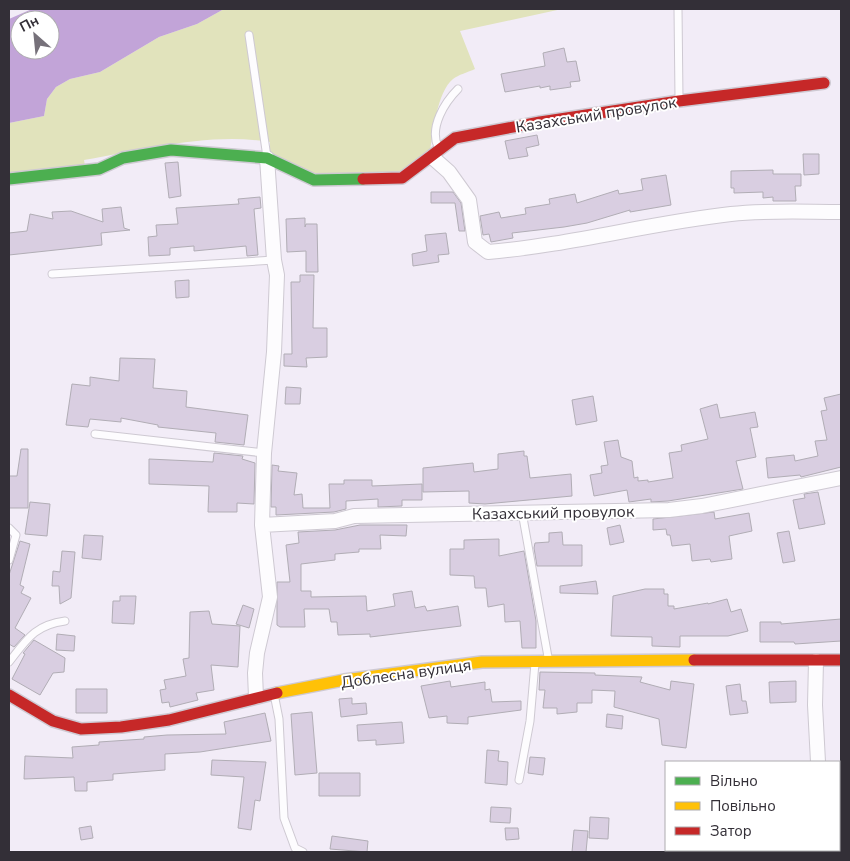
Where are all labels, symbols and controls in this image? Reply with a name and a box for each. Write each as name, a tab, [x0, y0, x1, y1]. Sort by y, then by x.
north arrow	[10, 10, 60, 60]
text: Пн	[16, 11, 42, 37]
street label: Казахський провулок	[514, 91, 679, 139]
street label: Казахський провулок	[472, 501, 635, 525]
street label: Доблесна вулиця	[340, 654, 473, 694]
legend	[665, 761, 840, 851]
text: Вільно	[710, 771, 758, 791]
text: Повільно	[710, 796, 776, 816]
text: Затор	[710, 821, 752, 841]

